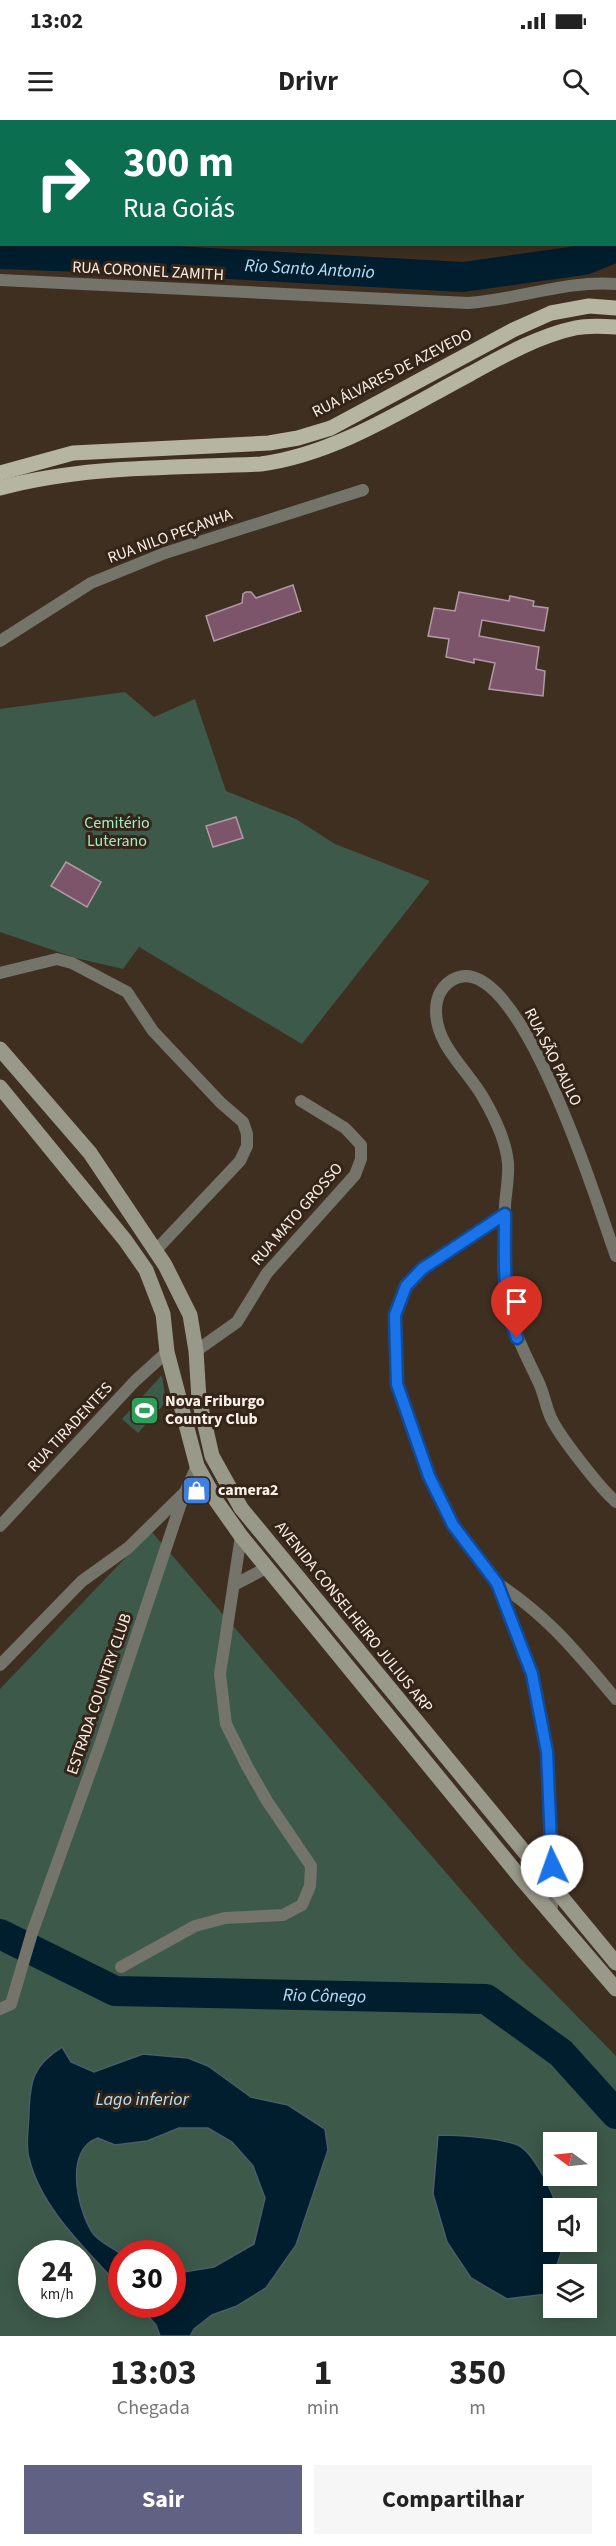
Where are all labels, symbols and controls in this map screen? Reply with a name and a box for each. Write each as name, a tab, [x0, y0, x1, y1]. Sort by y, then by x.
text: 13:02	[30, 5, 83, 37]
text: Drivr	[278, 62, 338, 101]
icon: menu	[24, 65, 57, 98]
icon: search	[559, 65, 592, 98]
text: 300 m	[123, 133, 234, 193]
icon: right	[24, 144, 102, 222]
text: Rua Goiás	[123, 189, 235, 228]
water label: Rio Santo Antonio	[244, 252, 375, 285]
street label: RUA CORONEL ZAMITH	[72, 256, 224, 286]
street label: RUA ÁLVARES DE AZEVEDO	[308, 323, 476, 423]
street label: RUA NILO PEÇANHA	[104, 503, 236, 569]
park label: Cemitério Luterano	[84, 812, 150, 852]
street label: RUA SÃO PAULO	[519, 1004, 587, 1110]
street label: RUA MATO GROSSO	[246, 1158, 348, 1270]
pin	[491, 1276, 542, 1338]
icon: arrive	[500, 1285, 533, 1318]
street label: RUA TIRADENTES	[22, 1377, 118, 1477]
place label: Nova Friburgo Country Club	[165, 1390, 265, 1430]
sports icon: Nova Friburgo Country Club	[128, 1394, 160, 1426]
shop icon: camera2	[181, 1474, 213, 1506]
place label: camera2	[218, 1479, 279, 1501]
street label: AVENIDA CONSELHEIRO JULIUS ARP	[270, 1517, 438, 1717]
street label: ESTRADA COUNTRY CLUB	[61, 1610, 137, 1778]
position arrow	[520, 1834, 584, 1898]
water label: Rio Cônego	[283, 1982, 366, 2009]
water label: Lago inferior	[95, 2087, 189, 2112]
north arrow	[543, 2132, 597, 2186]
map controls	[543, 2132, 597, 2318]
button: sound	[543, 2198, 597, 2252]
speed limit sign: 30	[108, 2240, 186, 2318]
text: 24	[41, 2250, 73, 2293]
button: layers	[543, 2264, 597, 2318]
text: km/h	[40, 2284, 74, 2305]
text: 13:03	[110, 2347, 197, 2398]
text: 1	[313, 2347, 332, 2398]
text: 350	[449, 2347, 506, 2398]
text: Chegada	[117, 2394, 190, 2422]
text: min	[307, 2394, 339, 2422]
text: m	[469, 2394, 486, 2422]
button: Sair	[24, 2465, 302, 2534]
button: Compartilhar	[314, 2465, 592, 2534]

